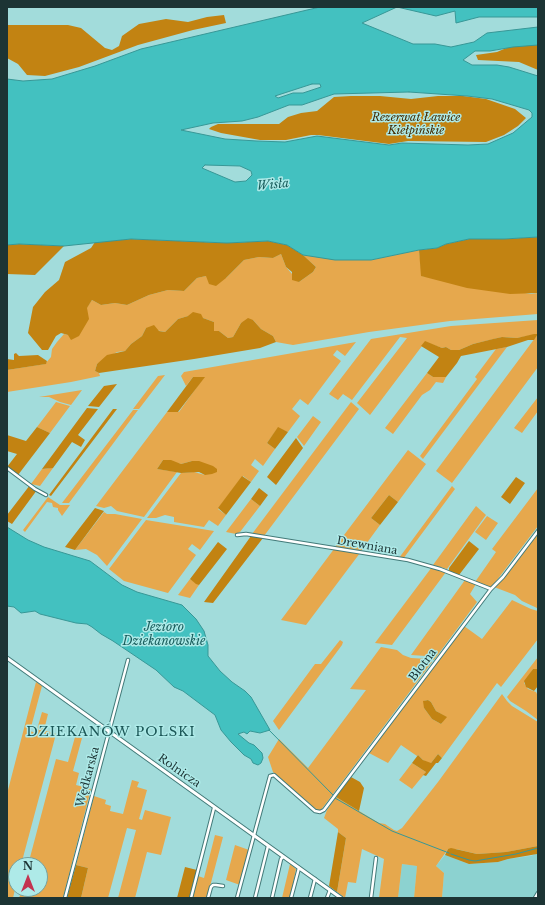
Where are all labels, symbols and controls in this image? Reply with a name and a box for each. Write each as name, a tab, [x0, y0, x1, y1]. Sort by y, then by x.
park label: Rezerwat Ławice Kiełpińskie	[372, 111, 460, 137]
water label: Wisła	[256, 176, 290, 194]
street label: Drewniana	[336, 534, 398, 558]
water label: Jezioro Dziekanowskie	[122, 621, 206, 649]
street label: Błotna	[407, 646, 439, 684]
district label: DZIEKANÓW POLSKI	[26, 724, 196, 740]
street label: Wędkarska	[74, 745, 102, 809]
street label: Rolnicza	[155, 752, 203, 790]
north arrow	[8, 857, 48, 897]
text: N	[23, 859, 33, 873]

